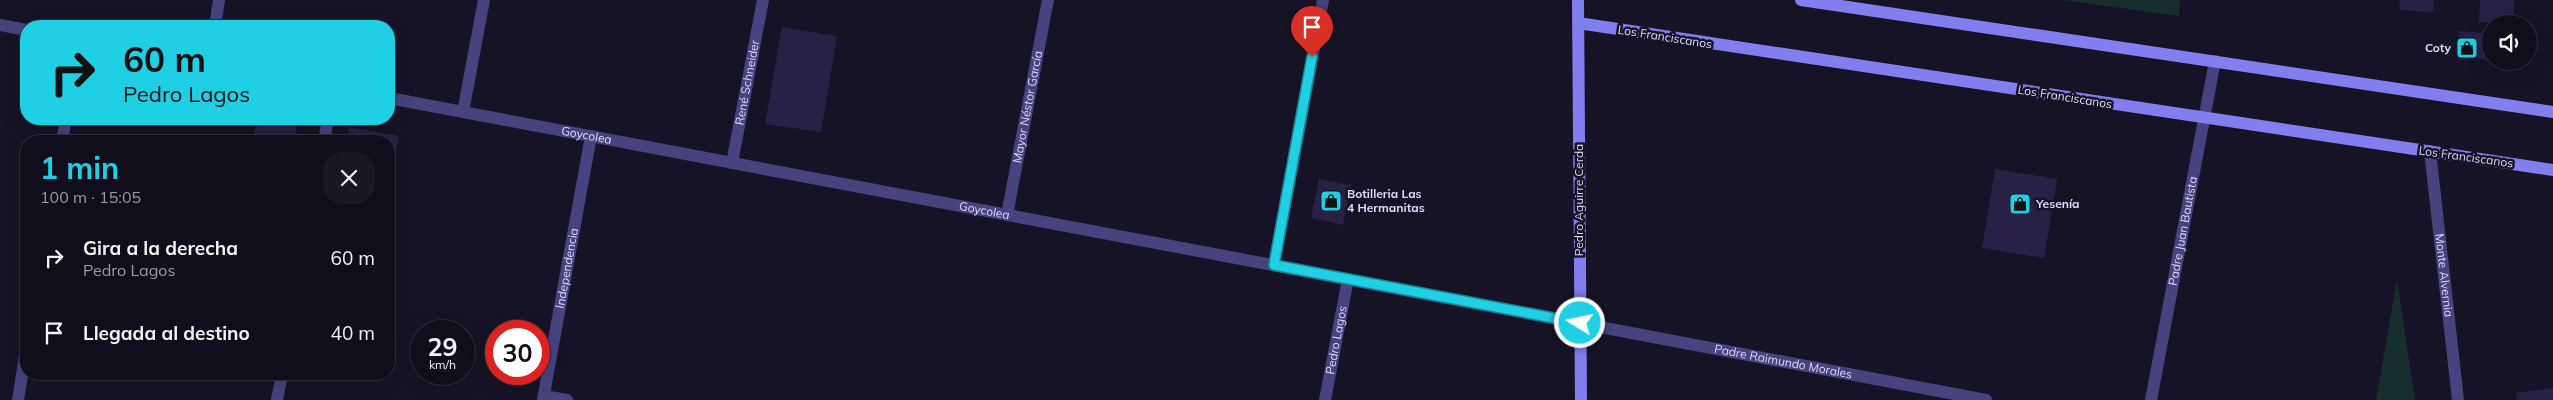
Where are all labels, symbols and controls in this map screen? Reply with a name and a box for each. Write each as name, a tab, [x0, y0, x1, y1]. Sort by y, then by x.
pin	[1291, 6, 1333, 57]
icon: arrive	[1298, 13, 1326, 41]
map controls	[2482, 15, 2537, 70]
button: sound	[2482, 15, 2537, 70]
street label: Los Franciscanos	[1617, 22, 1713, 51]
shop icon: Coty	[2455, 36, 2479, 60]
text: 60 m	[123, 37, 206, 81]
street label: René Schneider	[731, 38, 762, 126]
icon: right	[40, 40, 105, 105]
place label: Coty	[2425, 40, 2451, 55]
street label: Mayor Néstor García	[1009, 49, 1045, 164]
text: Pedro Lagos	[123, 80, 250, 108]
street label: Los Franciscanos	[2017, 82, 2113, 111]
street label: Goycolea	[560, 123, 613, 147]
street label: Los Franciscanos	[2418, 142, 2514, 171]
street label: Pedro Aguirre Cerda	[1571, 144, 1586, 256]
text: 1 min	[40, 149, 119, 187]
button: close	[323, 152, 375, 204]
street label: Padre Juan Bautista	[2165, 175, 2200, 287]
place label: Botilleria Las 4 Hermanitas	[1347, 186, 1425, 215]
text: 100 m · 15:05	[40, 187, 141, 207]
shop icon: Botilleria Las 4 Hermanitas	[1319, 189, 1343, 213]
shop icon: Yesenía	[2008, 192, 2032, 216]
place label: Yesenía	[2035, 196, 2080, 211]
street label: Goycolea	[958, 198, 1011, 222]
street label: Independencia	[552, 227, 581, 309]
street label: Monte Alvernia	[2432, 233, 2457, 318]
text: Gira a la derecha	[83, 236, 238, 260]
icon: right	[40, 244, 68, 272]
text: 60 m	[331, 246, 375, 270]
text: Pedro Lagos	[83, 260, 175, 280]
position arrow	[1553, 296, 1605, 348]
street label: Pedro Lagos	[1322, 304, 1350, 375]
icon: arrive	[40, 319, 68, 347]
speed limit sign: 30	[485, 320, 550, 385]
text: Llegada al destino	[83, 321, 250, 345]
text: 40 m	[331, 321, 375, 345]
text: 29	[427, 331, 458, 362]
street label: Padre Raimundo Morales	[1713, 341, 1854, 382]
text: km/h	[429, 357, 456, 372]

